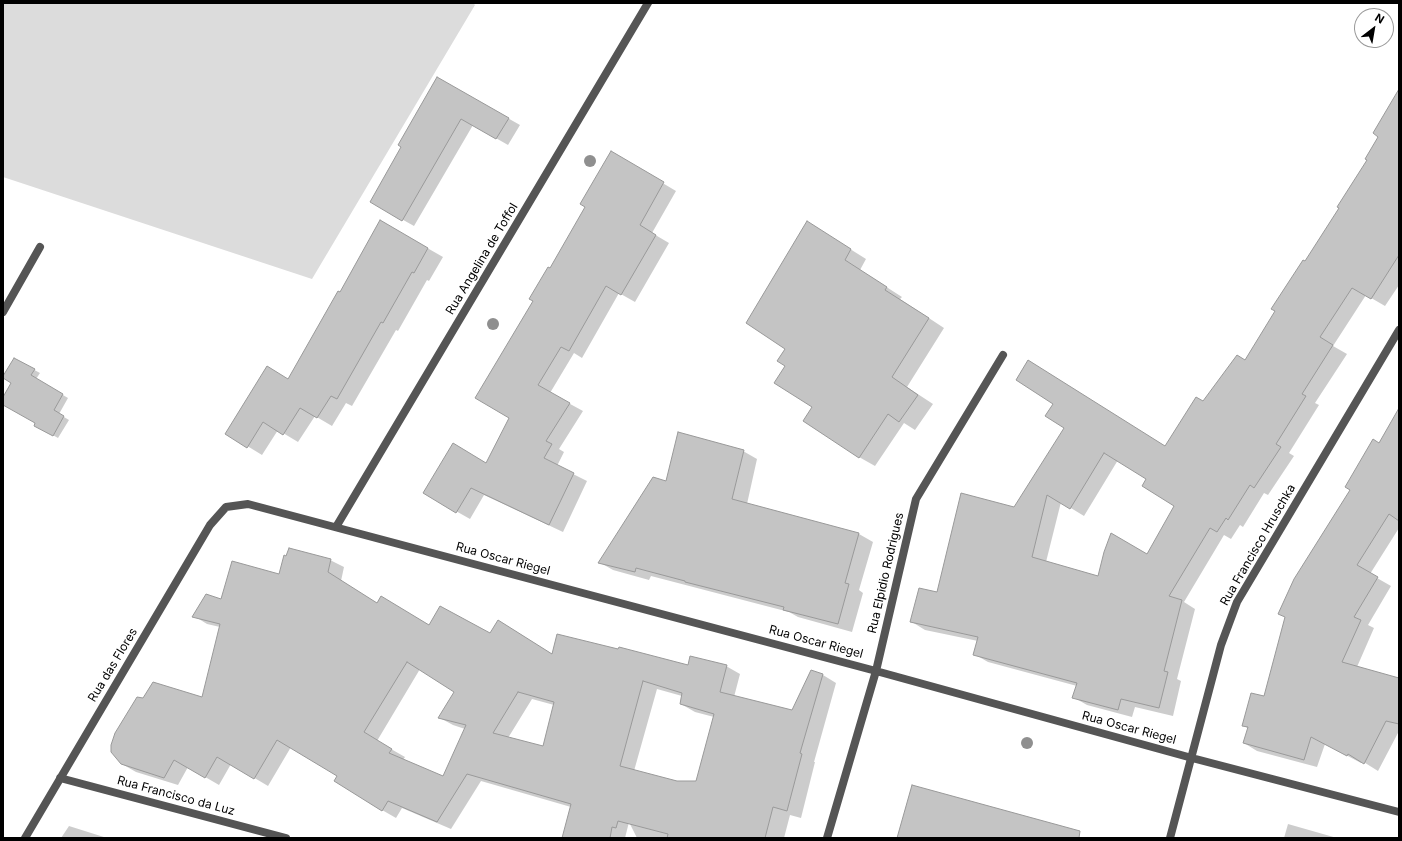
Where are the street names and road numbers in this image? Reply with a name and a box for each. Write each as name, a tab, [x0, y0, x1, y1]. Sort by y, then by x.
street label: Rua Angelina de Toffol	[443, 201, 521, 317]
street label: Rua Francisco Hruschka	[1217, 482, 1299, 608]
street label: Rua Elpidio Rodrigues	[865, 511, 907, 635]
street label: Rua Oscar Riegel	[454, 540, 552, 578]
street label: Rua Oscar Riegel	[767, 623, 865, 661]
street label: Rua das Flores	[85, 625, 141, 705]
street label: Rua Oscar Riegel	[1080, 709, 1178, 747]
street label: Rua Francisco da Luz	[115, 773, 237, 819]

